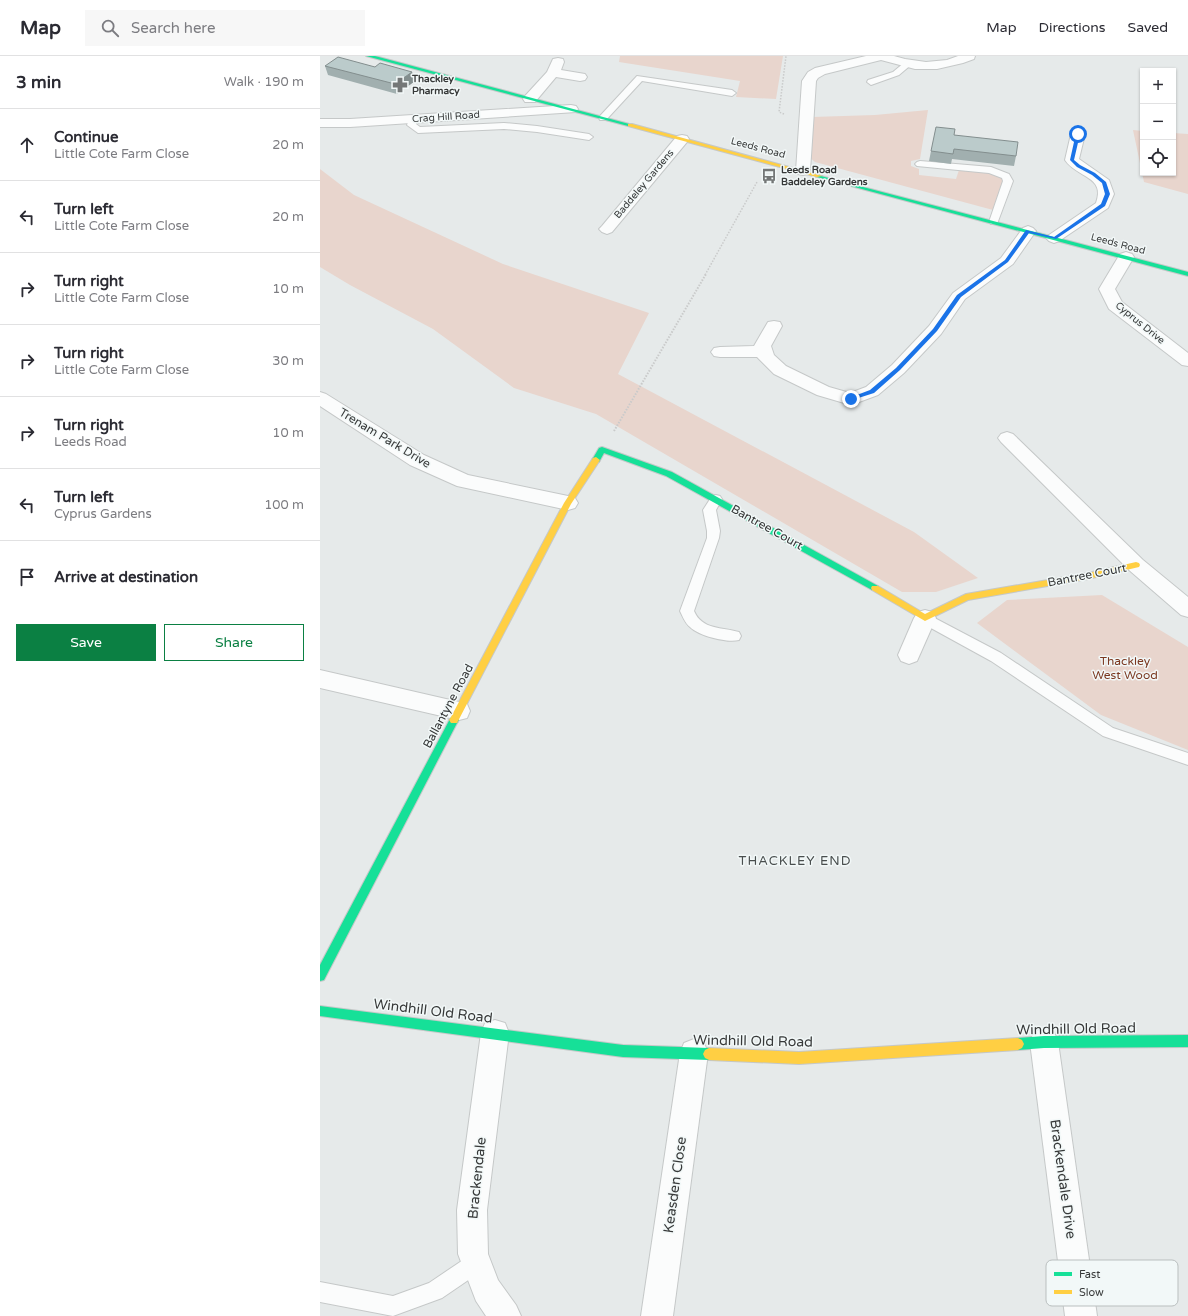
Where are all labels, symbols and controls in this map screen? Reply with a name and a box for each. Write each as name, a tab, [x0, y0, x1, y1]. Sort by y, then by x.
search box	[85, 10, 365, 46]
text: Map	[20, 17, 61, 39]
icon: search	[99, 17, 121, 39]
text: Search here	[131, 19, 215, 37]
text: Map	[986, 19, 1017, 36]
text: Directions	[1039, 19, 1106, 36]
text: Saved	[1128, 19, 1168, 36]
map controls	[1140, 68, 1176, 176]
button: +	[1140, 68, 1176, 104]
text: 3 min	[16, 72, 61, 93]
place label: Thackley Pharmacy	[411, 73, 460, 97]
text: Walk · 190 m	[224, 74, 304, 90]
pharmacy icon: Thackley Pharmacy	[391, 76, 409, 94]
button: −	[1140, 104, 1176, 140]
street label: Crag Hill Road	[412, 109, 480, 125]
route start	[1069, 125, 1087, 143]
text: Continue	[54, 128, 118, 146]
icon: ahead	[16, 134, 38, 156]
street label: Leeds Road	[729, 135, 787, 161]
text: 20 m	[272, 137, 304, 153]
button: locate	[1140, 140, 1176, 176]
text: Little Cote Farm Close	[54, 146, 189, 162]
street label: Baddeley Gardens	[612, 147, 677, 221]
place label: Leeds Road Baddeley Gardens	[781, 164, 868, 188]
bus stop icon: Leeds Road Baddeley Gardens	[760, 167, 778, 185]
text: Turn left	[54, 200, 114, 218]
icon: left	[16, 206, 38, 228]
text: 20 m	[272, 209, 304, 225]
text: Little Cote Farm Close	[54, 218, 189, 234]
street label: Leeds Road	[1089, 231, 1147, 257]
text: Turn right	[54, 272, 124, 290]
icon: right	[16, 278, 38, 300]
text: 10 m	[272, 281, 304, 297]
text: Little Cote Farm Close	[54, 290, 189, 306]
street label: Cyprus Drive	[1113, 299, 1167, 347]
text: Turn right	[54, 344, 124, 362]
icon: right	[16, 350, 38, 372]
text: 30 m	[272, 353, 304, 369]
text: Little Cote Farm Close	[54, 362, 189, 378]
route end	[842, 390, 860, 408]
street label: Trenam Park Drive	[337, 405, 433, 471]
text: Turn right	[54, 416, 124, 434]
icon: right	[16, 422, 38, 444]
text: 10 m	[272, 425, 304, 441]
text: Leeds Road	[54, 434, 127, 450]
text: Turn left	[54, 488, 114, 506]
icon: left	[16, 494, 38, 516]
text: 100 m	[264, 497, 304, 513]
street label: Bantree Court	[729, 502, 806, 553]
text: Cyprus Gardens	[54, 506, 152, 522]
street label: Bantree Court	[1046, 560, 1128, 589]
icon: arrive	[16, 566, 38, 588]
text: Arrive at destination	[54, 568, 198, 586]
button: Save	[16, 624, 156, 661]
button: Share	[164, 624, 304, 661]
park label: Thackley West Wood	[1092, 654, 1158, 682]
street label: Ballantyne Road	[420, 662, 476, 750]
district label: THACKLEY END	[739, 853, 851, 869]
street label: Windhill Old Road	[372, 995, 494, 1027]
street label: Windhill Old Road	[1016, 1019, 1136, 1039]
street label: Windhill Old Road	[693, 1031, 813, 1051]
street label: Brackendale Drive	[1046, 1118, 1080, 1240]
street label: Brackendale	[464, 1136, 490, 1220]
street label: Keasden Close	[660, 1136, 690, 1234]
legend	[1046, 1260, 1178, 1306]
text: Fast	[1079, 1268, 1100, 1281]
text: Slow	[1079, 1286, 1104, 1299]

